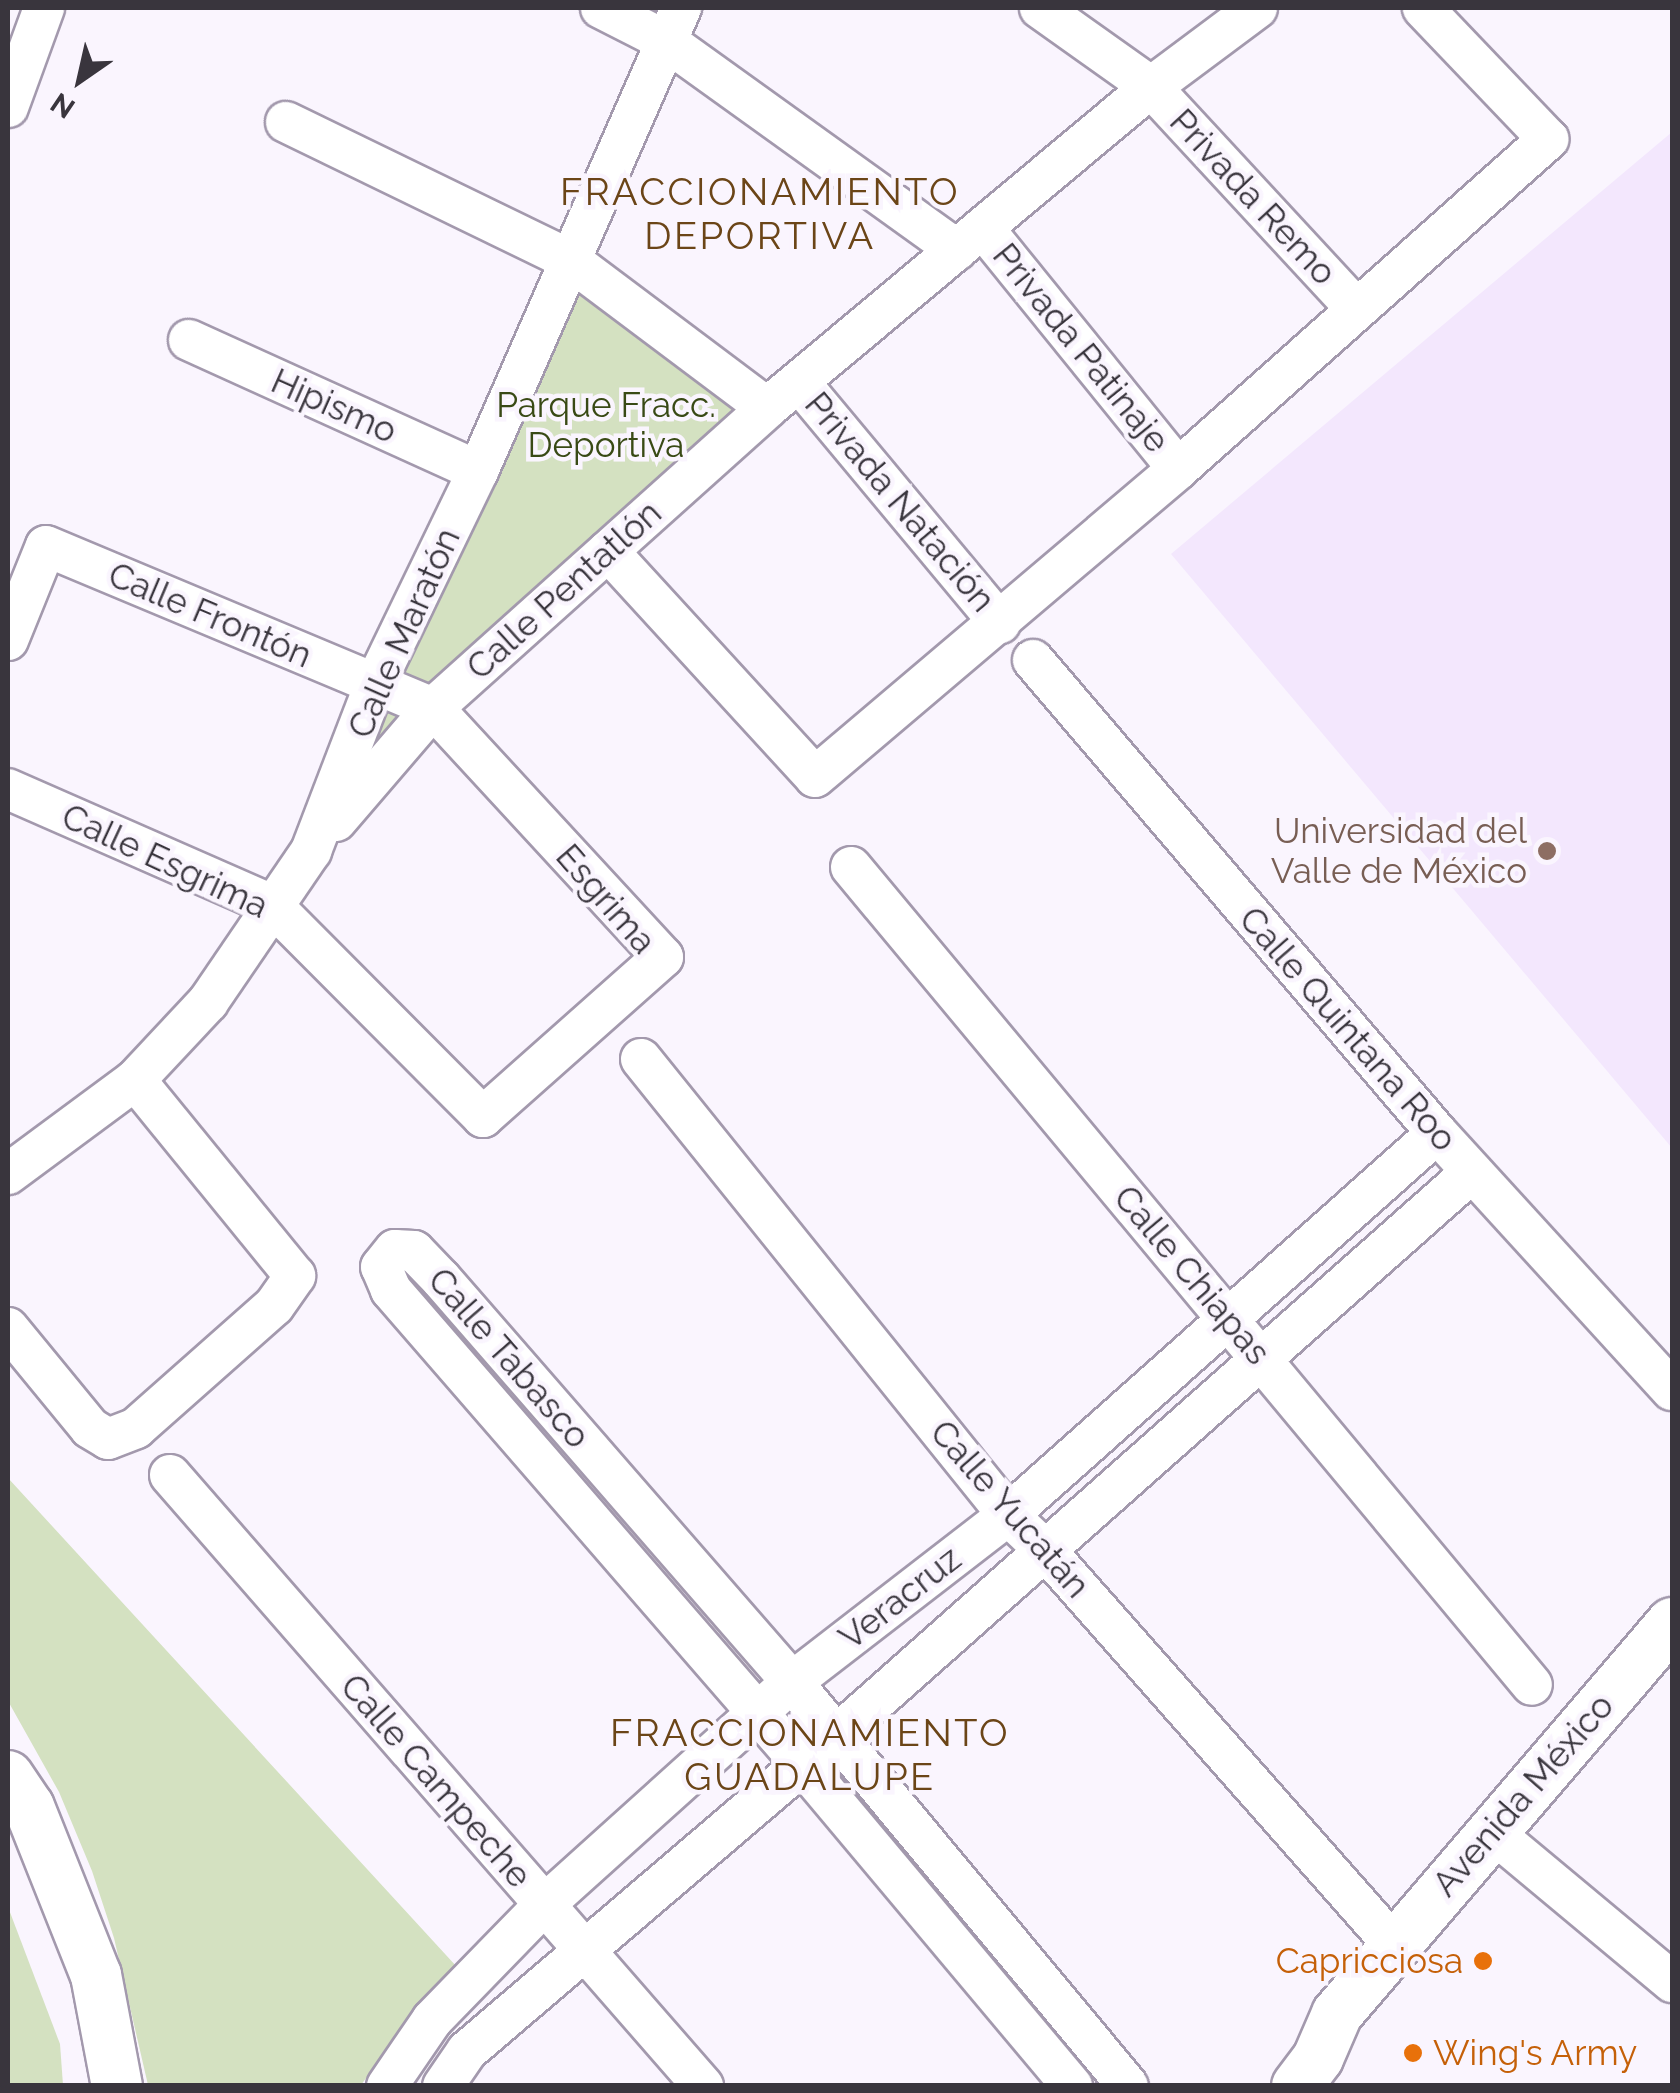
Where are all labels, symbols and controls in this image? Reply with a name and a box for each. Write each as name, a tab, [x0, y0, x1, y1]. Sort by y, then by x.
north arrow	[30, 30, 130, 130]
text: N	[45, 86, 81, 125]
street label: Privada Remo	[1161, 101, 1345, 293]
district label: FRACCIONAMIENTO DEPORTIVA	[560, 169, 960, 258]
street label: Privada Patinaje	[984, 235, 1178, 461]
street label: Hipismo	[265, 360, 403, 452]
park label: Parque Fracc. Deportiva	[496, 384, 716, 466]
street label: Privada Natación	[796, 384, 1004, 620]
street label: Calle Pentatlón	[458, 492, 670, 688]
street label: Calle Maratón	[339, 522, 469, 744]
street label: Calle Frontón	[102, 553, 318, 677]
street label: Calle Esgrima	[55, 795, 275, 927]
place label: Universidad del Valle de México	[1271, 810, 1527, 892]
street label: Esgrima	[547, 836, 665, 962]
marker: Universidad del Valle de México	[1536, 840, 1558, 862]
street label: Calle Quintana Roo	[1231, 898, 1465, 1160]
street label: Calle Chiapas	[1105, 1177, 1279, 1373]
street label: Calle Tabasco	[419, 1259, 599, 1457]
street label: Calle Yucatán	[921, 1411, 1099, 1607]
street label: Veracruz	[831, 1538, 969, 1658]
street label: Calle Campeche	[332, 1666, 540, 1896]
street label: Avenida México	[1424, 1685, 1622, 1905]
district label: FRACCIONAMIENTO GUADALUPE	[610, 1710, 1010, 1800]
place label: Capricciosa	[1276, 1940, 1463, 1982]
marker: Capricciosa	[1472, 1950, 1494, 1972]
place label: Wing's Army	[1433, 2032, 1638, 2074]
marker: Wing's Army	[1402, 2042, 1424, 2064]

